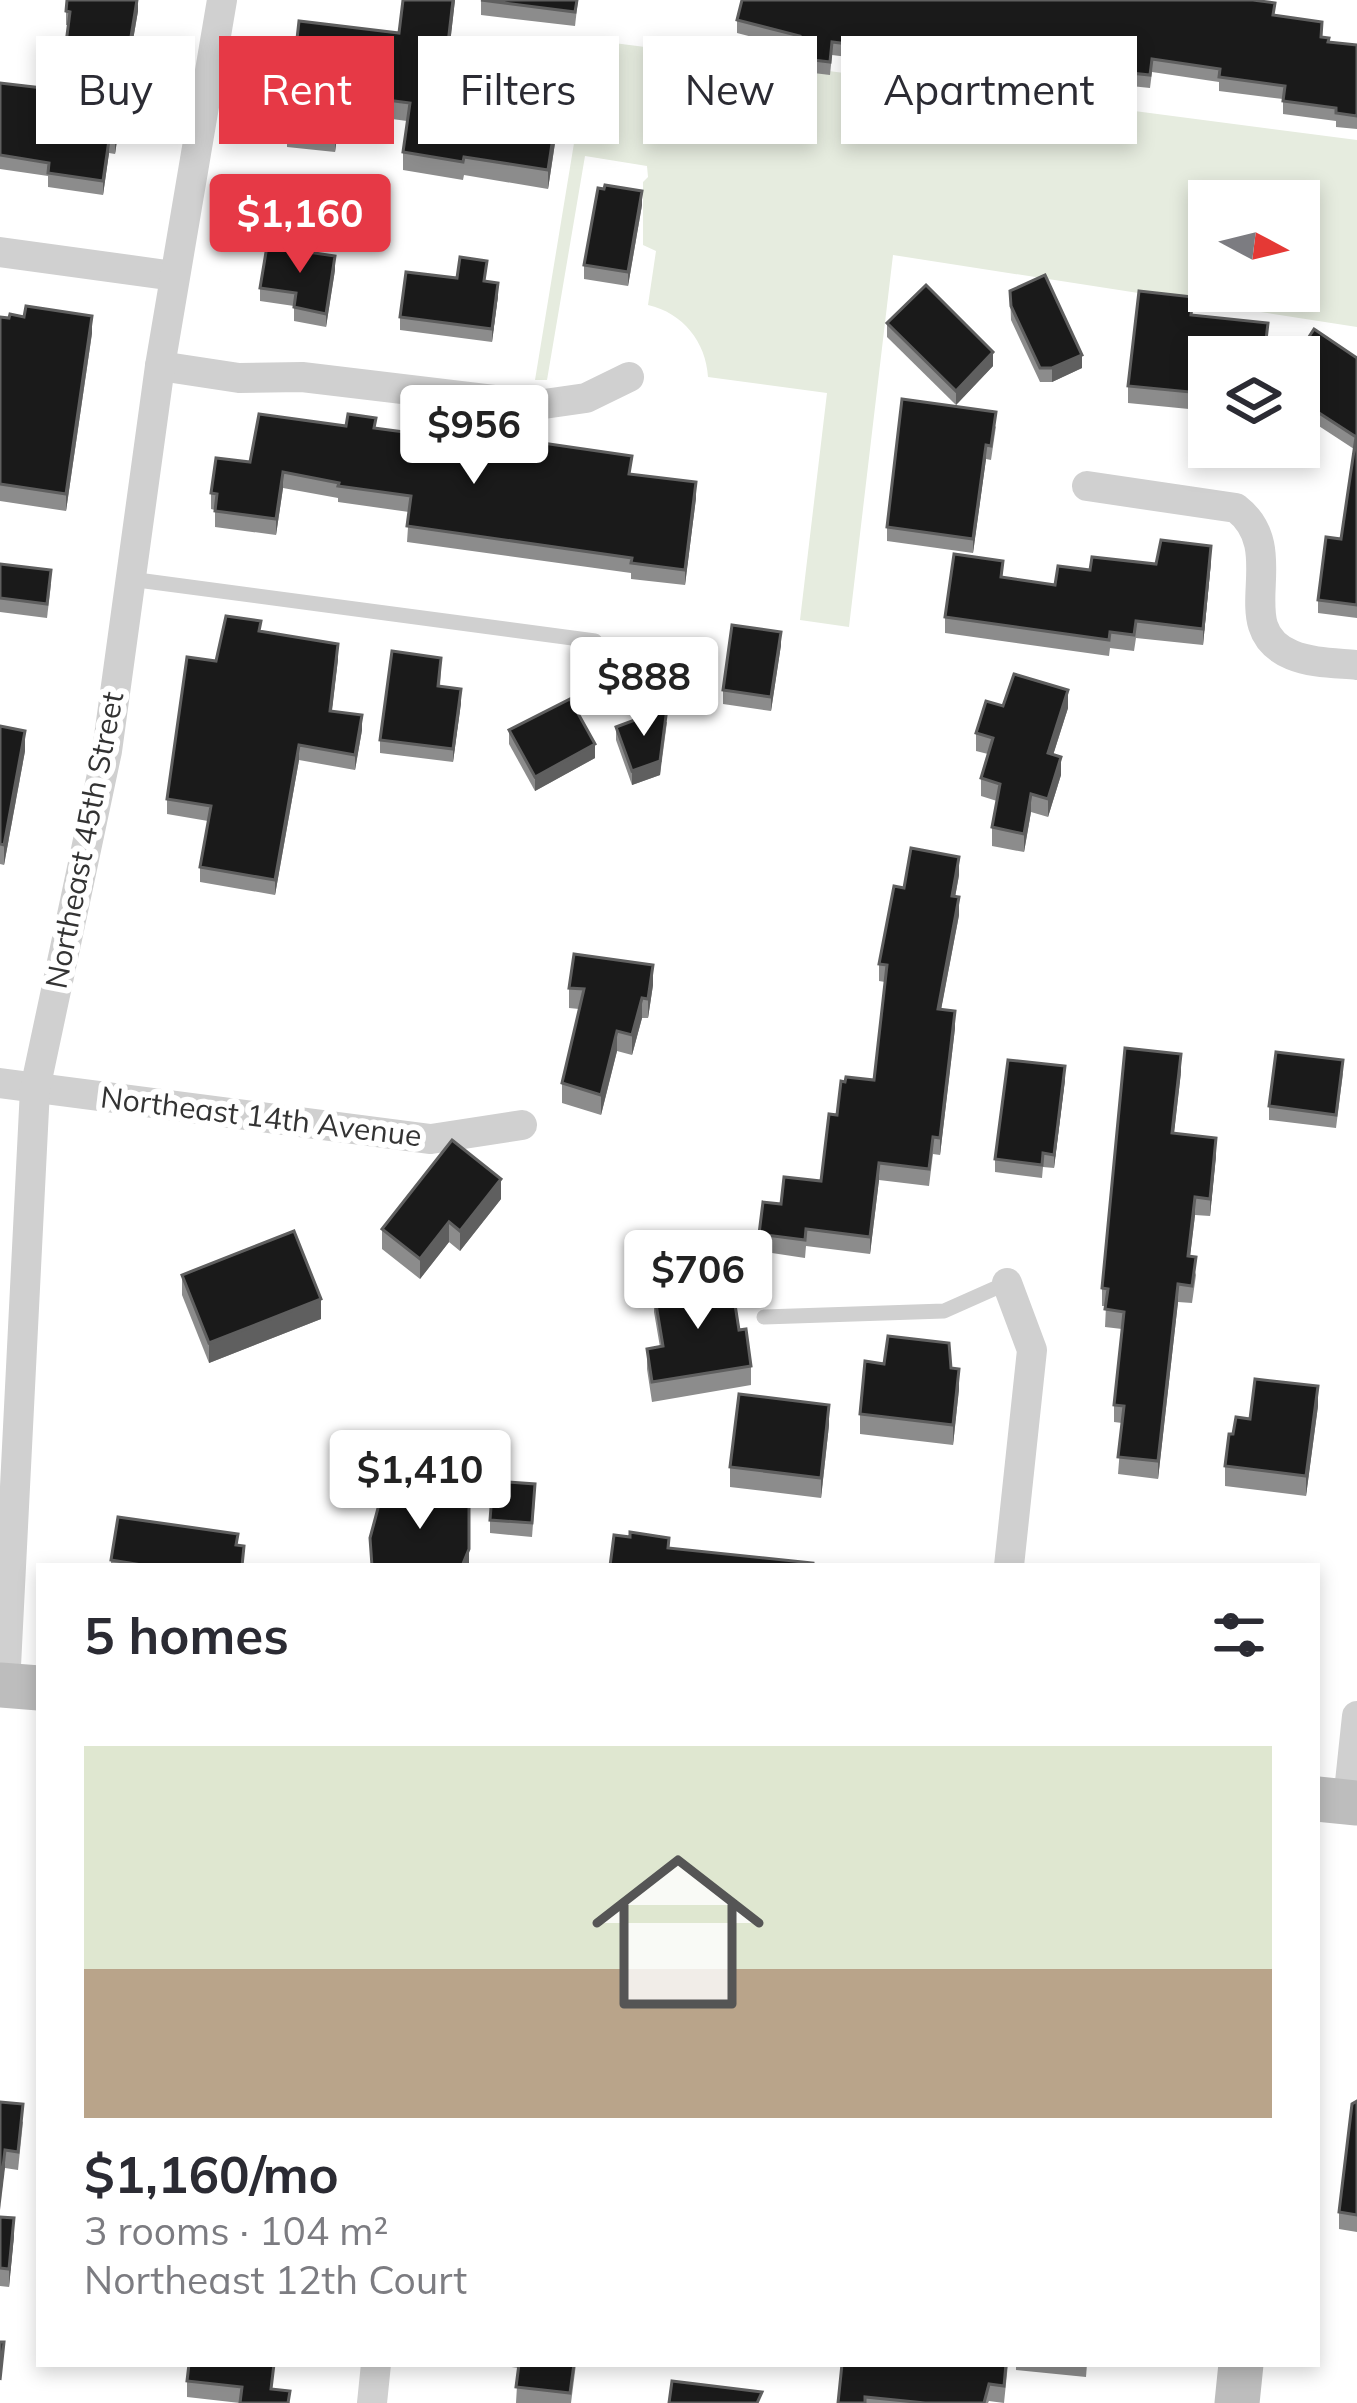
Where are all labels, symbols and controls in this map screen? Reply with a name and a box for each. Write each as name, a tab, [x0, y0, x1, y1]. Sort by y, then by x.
chip: Buy	[36, 36, 195, 144]
chip: Rent	[219, 36, 394, 144]
chip: Filters	[418, 36, 619, 144]
chip: New	[643, 36, 817, 144]
chip: Apartment	[841, 36, 1137, 144]
pin: $1,160	[202, 174, 398, 276]
north arrow	[1188, 180, 1320, 312]
map controls	[1188, 180, 1320, 468]
text: $1,160	[237, 188, 363, 237]
button: layers	[1188, 336, 1320, 468]
pin: $956	[403, 385, 545, 487]
text: $956	[427, 399, 521, 448]
pin: $888	[573, 637, 715, 739]
text: $888	[597, 651, 691, 700]
street label: Northeast 45th Street	[37, 688, 131, 991]
street label: Northeast 14th Avenue	[98, 1077, 424, 1155]
pin: $706	[627, 1230, 769, 1332]
text: $706	[651, 1244, 745, 1293]
pin: $1,410	[322, 1430, 518, 1532]
text: $1,410	[357, 1444, 483, 1493]
icon: filters	[1206, 1602, 1272, 1668]
text: 5 homes	[84, 1603, 289, 1667]
icon: home	[570, 1824, 786, 2040]
text: $1,160/mo	[84, 2142, 339, 2206]
text: 3 rooms · 104 m²	[84, 2206, 388, 2255]
text: Northeast 12th Court	[84, 2255, 467, 2304]

